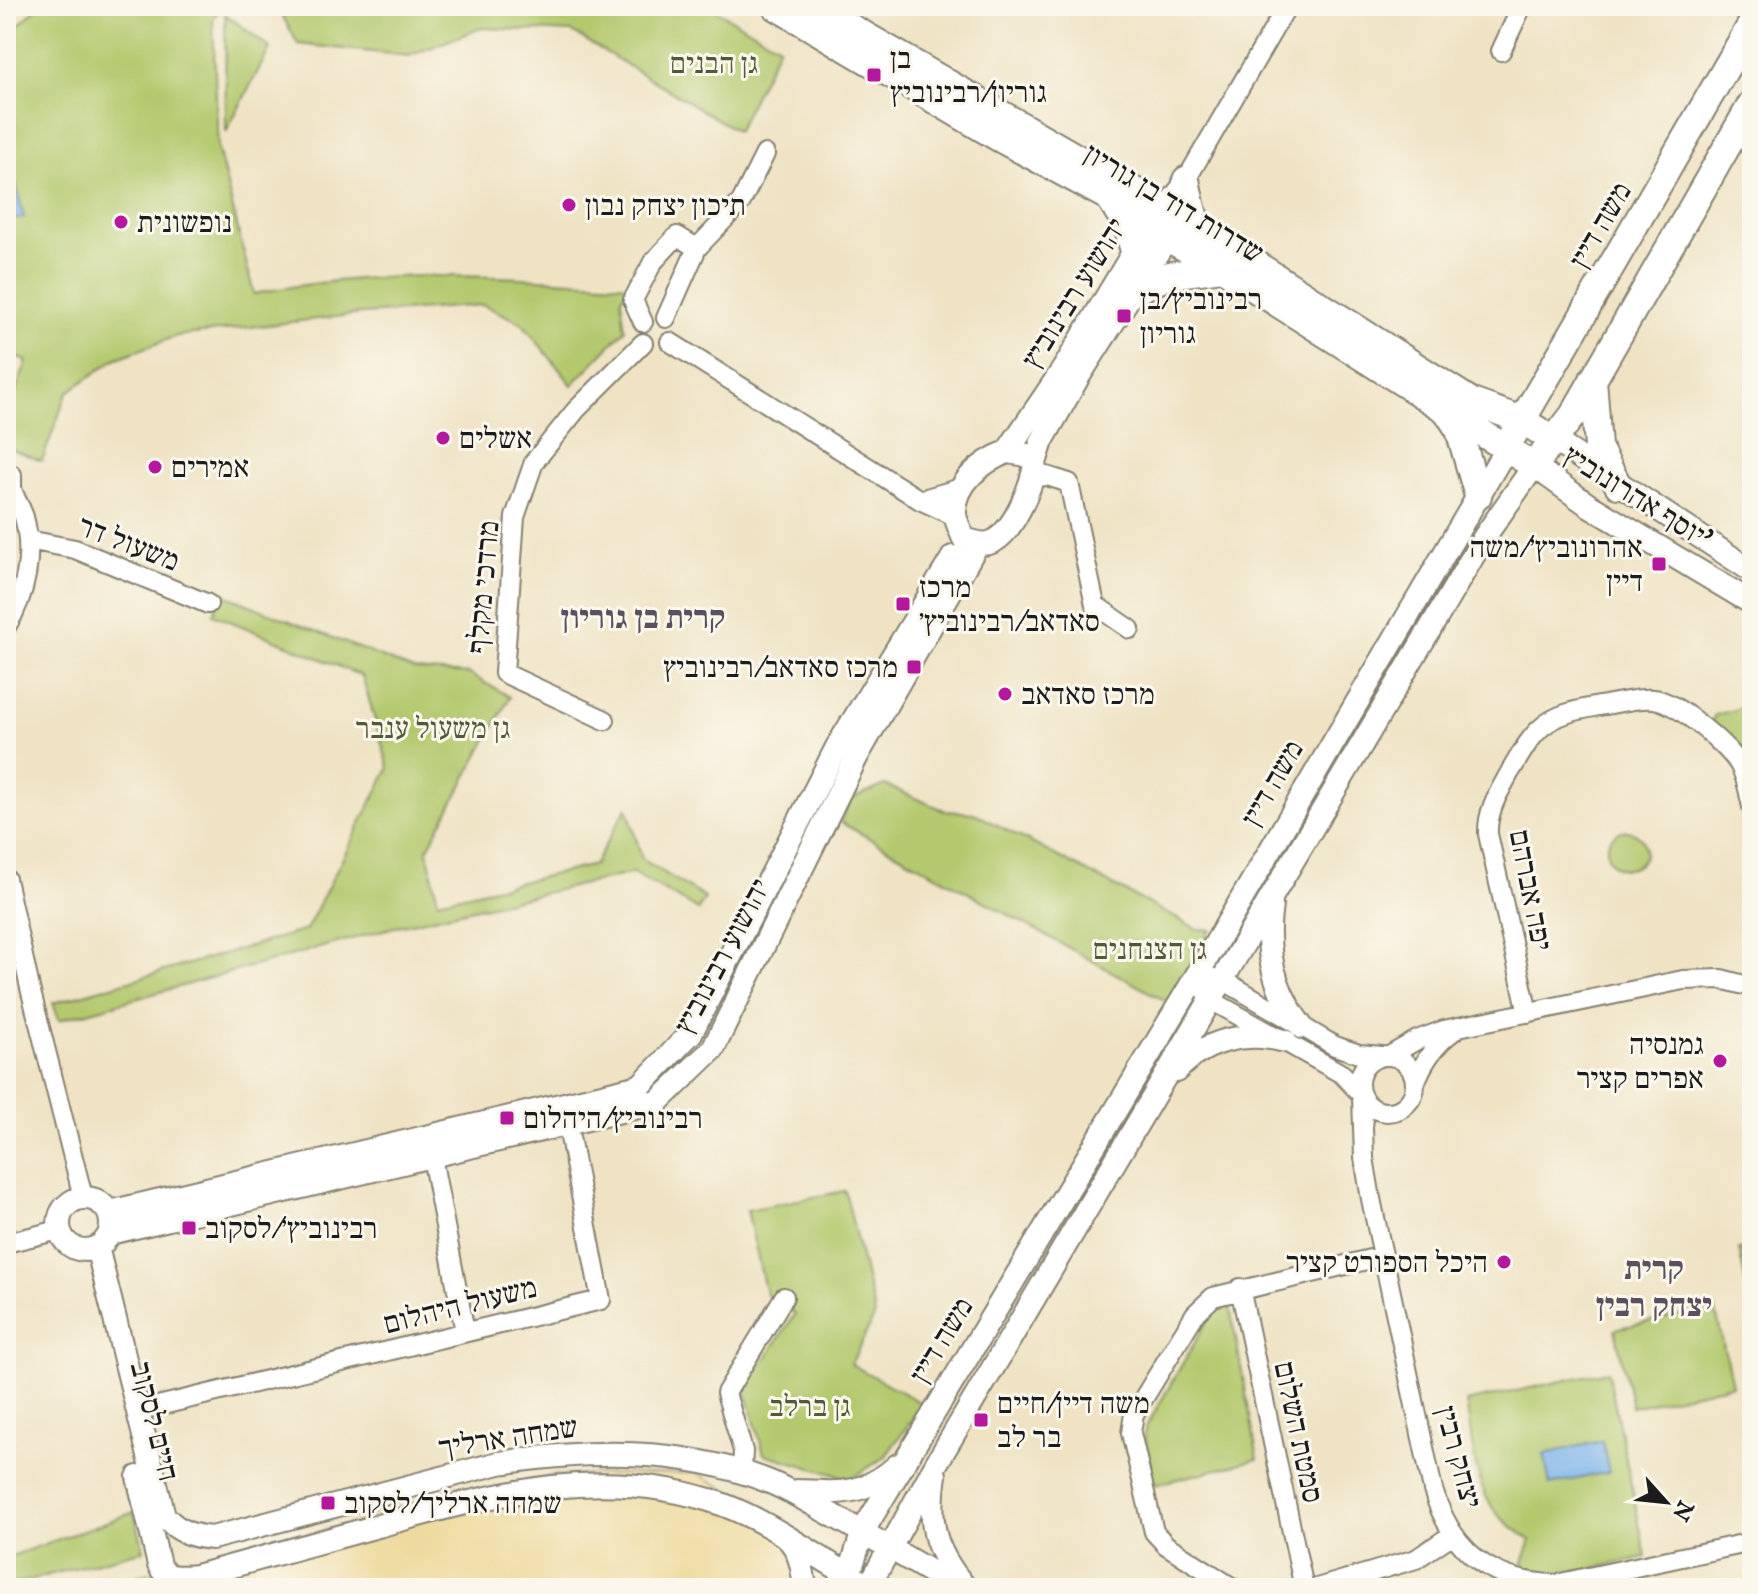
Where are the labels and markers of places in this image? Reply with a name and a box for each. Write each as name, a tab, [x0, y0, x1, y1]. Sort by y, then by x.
place label: בן גוריון/רבינוביץ	[890, 41, 1047, 113]
marker: בן גוריון/רבינוביץ	[865, 66, 883, 84]
place label: תיכון יצחק נבון	[585, 188, 746, 226]
marker: תיכון יצחק נבון	[560, 196, 578, 214]
place label: נופשונית	[137, 205, 232, 243]
marker: נופשונית	[112, 213, 130, 231]
place label: רבינוביץ/בן גוריון	[1140, 282, 1262, 354]
marker: רבינוביץ/בן גוריון	[1115, 307, 1133, 325]
place label: אשלים	[459, 421, 532, 459]
marker: אשלים	[434, 429, 452, 447]
place label: אמירים	[171, 450, 249, 488]
marker: אמירים	[146, 458, 164, 476]
place label: אהרונוביץ׳/משה דיין	[1469, 530, 1643, 602]
marker: אהרונוביץ׳/משה דיין	[1650, 555, 1668, 573]
place label: מרכז סאדאב/רבינוביץ׳	[919, 570, 1100, 642]
marker: מרכז סאדאב/רבינוביץ׳	[894, 595, 912, 613]
place label: מרכז סאדאב/רבינוביץ	[663, 650, 898, 688]
marker: מרכז סאדאב/רבינוביץ	[905, 658, 923, 676]
place label: מרכז סאדאב	[1021, 677, 1155, 715]
marker: מרכז סאדאב	[996, 685, 1014, 703]
place label: גמנסיה אפרים קציר	[1576, 1027, 1704, 1099]
marker: גמנסיה אפרים קציר	[1711, 1052, 1729, 1070]
place label: רבינוביץ/היהלום	[523, 1101, 703, 1139]
marker: רבינוביץ/היהלום	[498, 1109, 516, 1127]
place label: רבינוביץ׳/לסקוב	[205, 1211, 378, 1249]
marker: רבינוביץ׳/לסקוב	[180, 1219, 198, 1237]
place label: היכל הספורט קציר	[1286, 1245, 1488, 1283]
marker: היכל הספורט קציר	[1495, 1253, 1513, 1271]
place label: משה דיין/חיים בר לב	[997, 1386, 1150, 1458]
marker: משה דיין/חיים בר לב	[972, 1411, 990, 1429]
place label: שמחה ארליך/לסקוב	[344, 1486, 562, 1524]
marker: שמחה ארליך/לסקוב	[319, 1494, 337, 1512]

